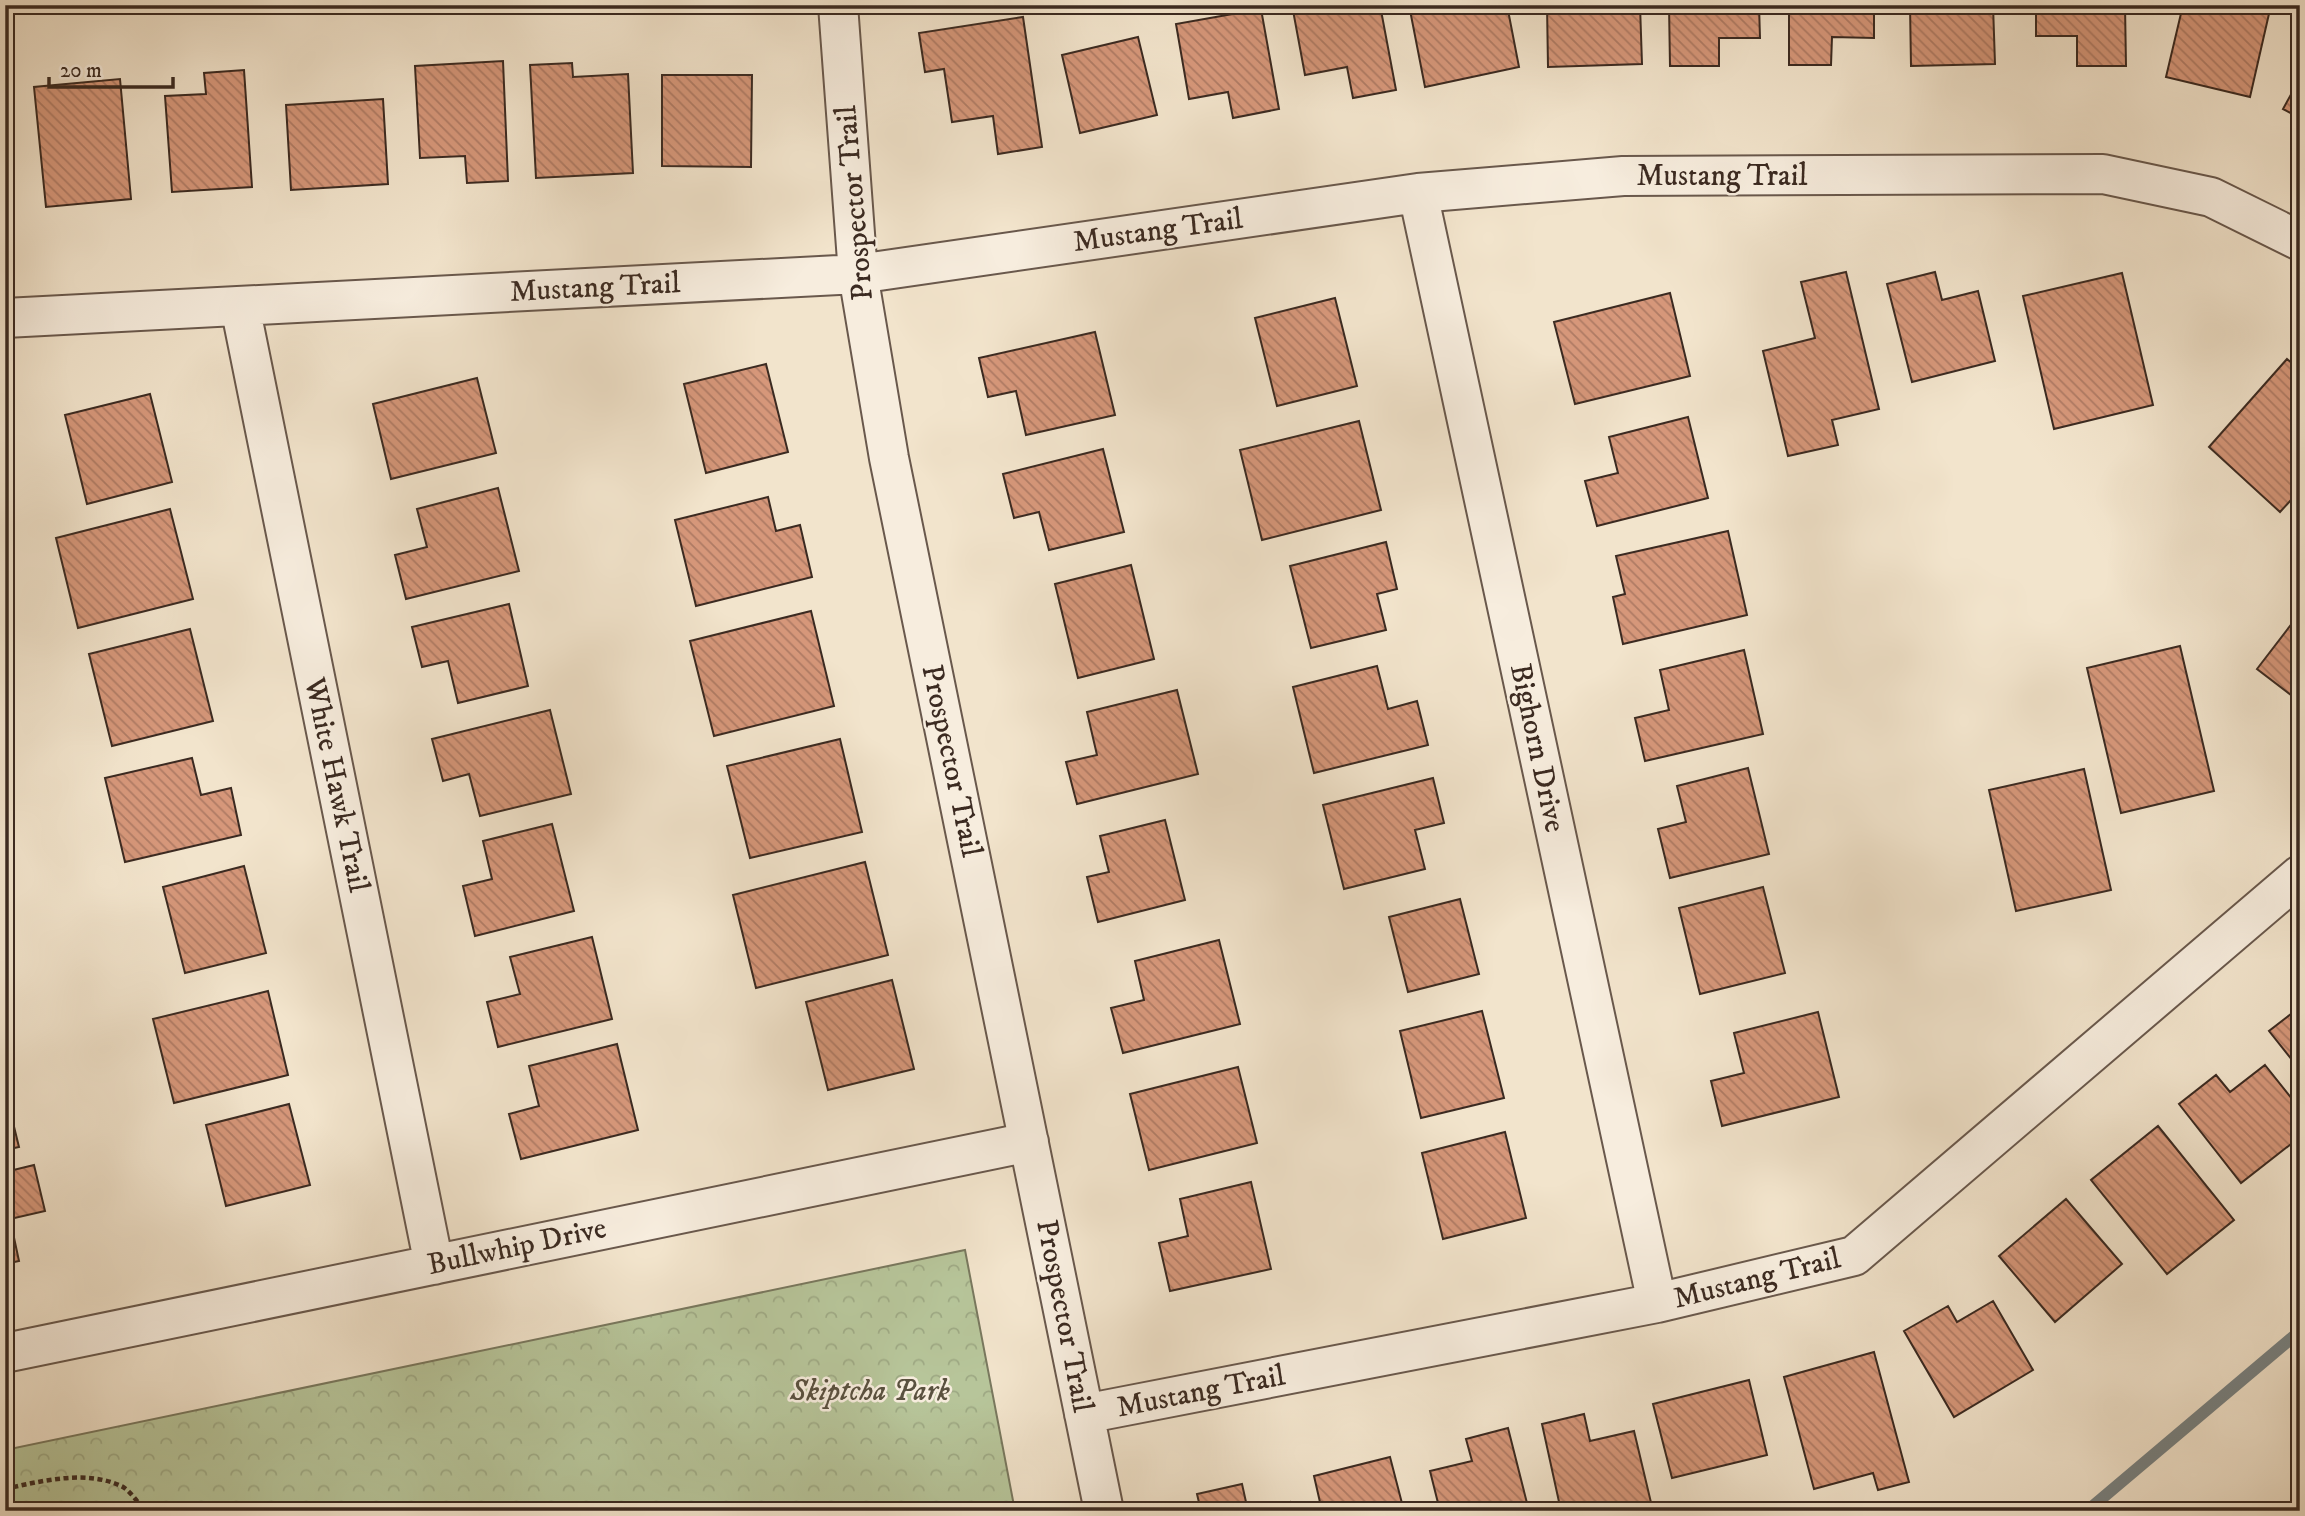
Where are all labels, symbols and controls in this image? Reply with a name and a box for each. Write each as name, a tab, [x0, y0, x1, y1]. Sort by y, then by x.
scale bar	[49, 46, 173, 90]
text: 20 m	[60, 58, 102, 84]
street label: Prospector Trail	[828, 104, 882, 302]
street label: Mustang Trail	[1637, 158, 1807, 195]
street label: Mustang Trail	[1071, 201, 1245, 261]
street label: Mustang Trail	[509, 265, 681, 311]
street label: Bighorn Drive	[1501, 660, 1573, 836]
street label: Prospector Trail	[913, 662, 989, 860]
street label: White Hawk Trail	[295, 673, 377, 896]
street label: Bullwhip Drive	[424, 1210, 610, 1284]
street label: Prospector Trail	[1027, 1216, 1101, 1416]
street label: Mustang Trail	[1670, 1240, 1844, 1318]
street label: Mustang Trail	[1114, 1358, 1288, 1426]
park label: Skiptcha Park	[789, 1373, 950, 1410]

